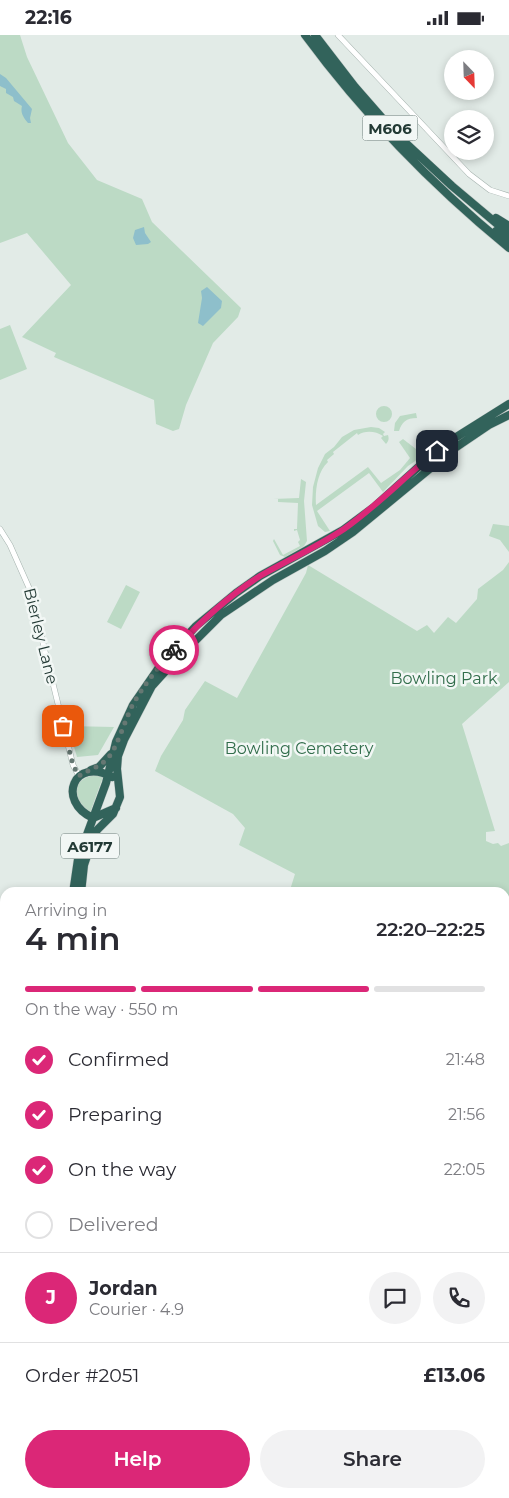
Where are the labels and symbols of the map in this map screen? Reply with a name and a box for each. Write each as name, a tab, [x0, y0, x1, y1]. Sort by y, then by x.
north arrow	[444, 50, 494, 100]
road number: M606	[362, 115, 418, 141]
pin	[416, 430, 458, 472]
street label: Bierley Lane	[20, 586, 62, 686]
courier	[149, 625, 199, 675]
park label: Bowling Park	[390, 669, 498, 688]
pin	[42, 705, 84, 747]
park label: Bowling Cemetery	[225, 739, 374, 758]
road number: A6177	[61, 833, 119, 859]

